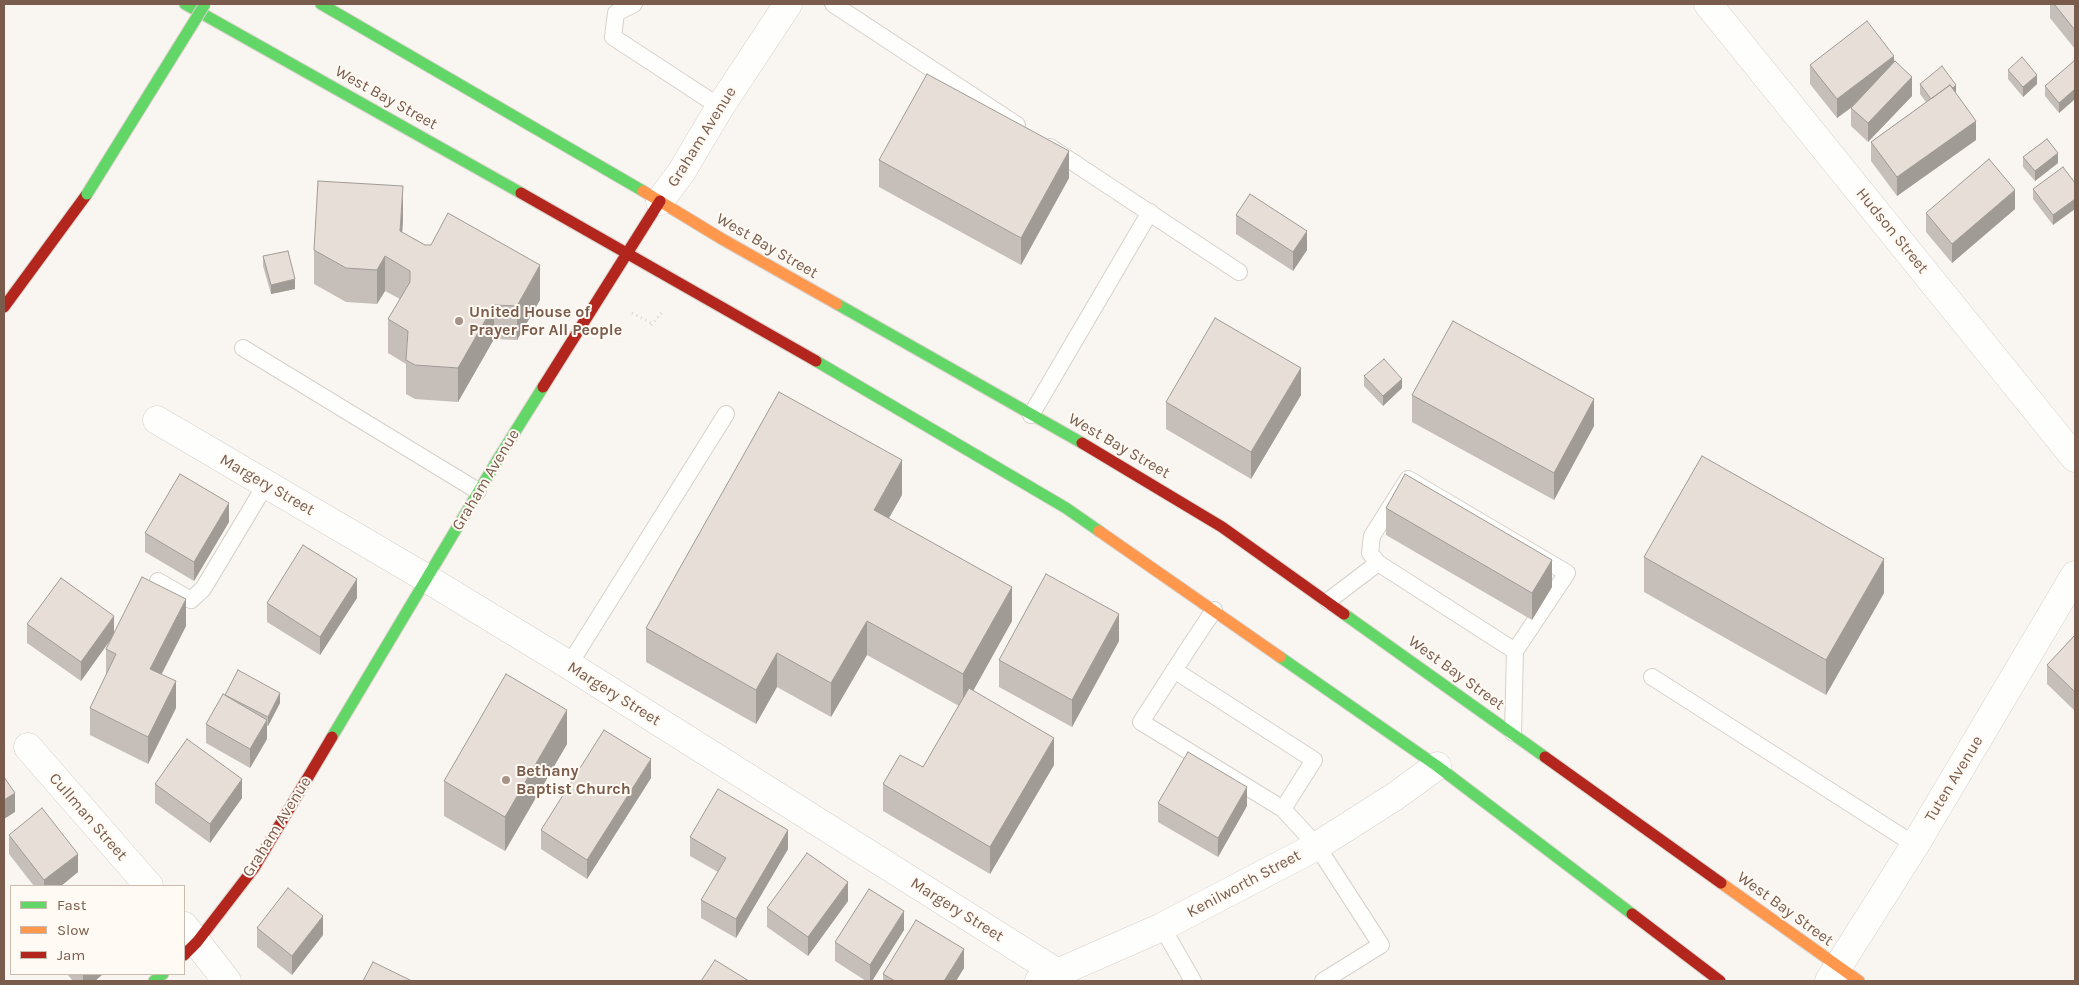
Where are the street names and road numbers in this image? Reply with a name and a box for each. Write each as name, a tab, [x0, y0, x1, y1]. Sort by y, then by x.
street label: West Bay Street	[331, 62, 441, 134]
street label: Graham Avenue	[663, 83, 741, 191]
street label: Hudson Street	[1852, 184, 1932, 278]
street label: West Bay Street	[713, 209, 821, 283]
street label: West Bay Street	[1065, 409, 1173, 483]
street label: Graham Avenue	[448, 426, 524, 534]
street label: Margery Street	[216, 450, 318, 520]
street label: West Bay Street	[1404, 632, 1508, 714]
street label: Margery Street	[564, 658, 664, 730]
street label: Tuten Avenue	[1921, 733, 1987, 825]
street label: Cullman Street	[45, 769, 131, 865]
street label: Graham Avenue	[238, 773, 316, 881]
street label: Kenilworth Street	[1184, 846, 1304, 922]
street label: West Bay Street	[1733, 868, 1837, 950]
street label: Margery Street	[907, 874, 1007, 946]

